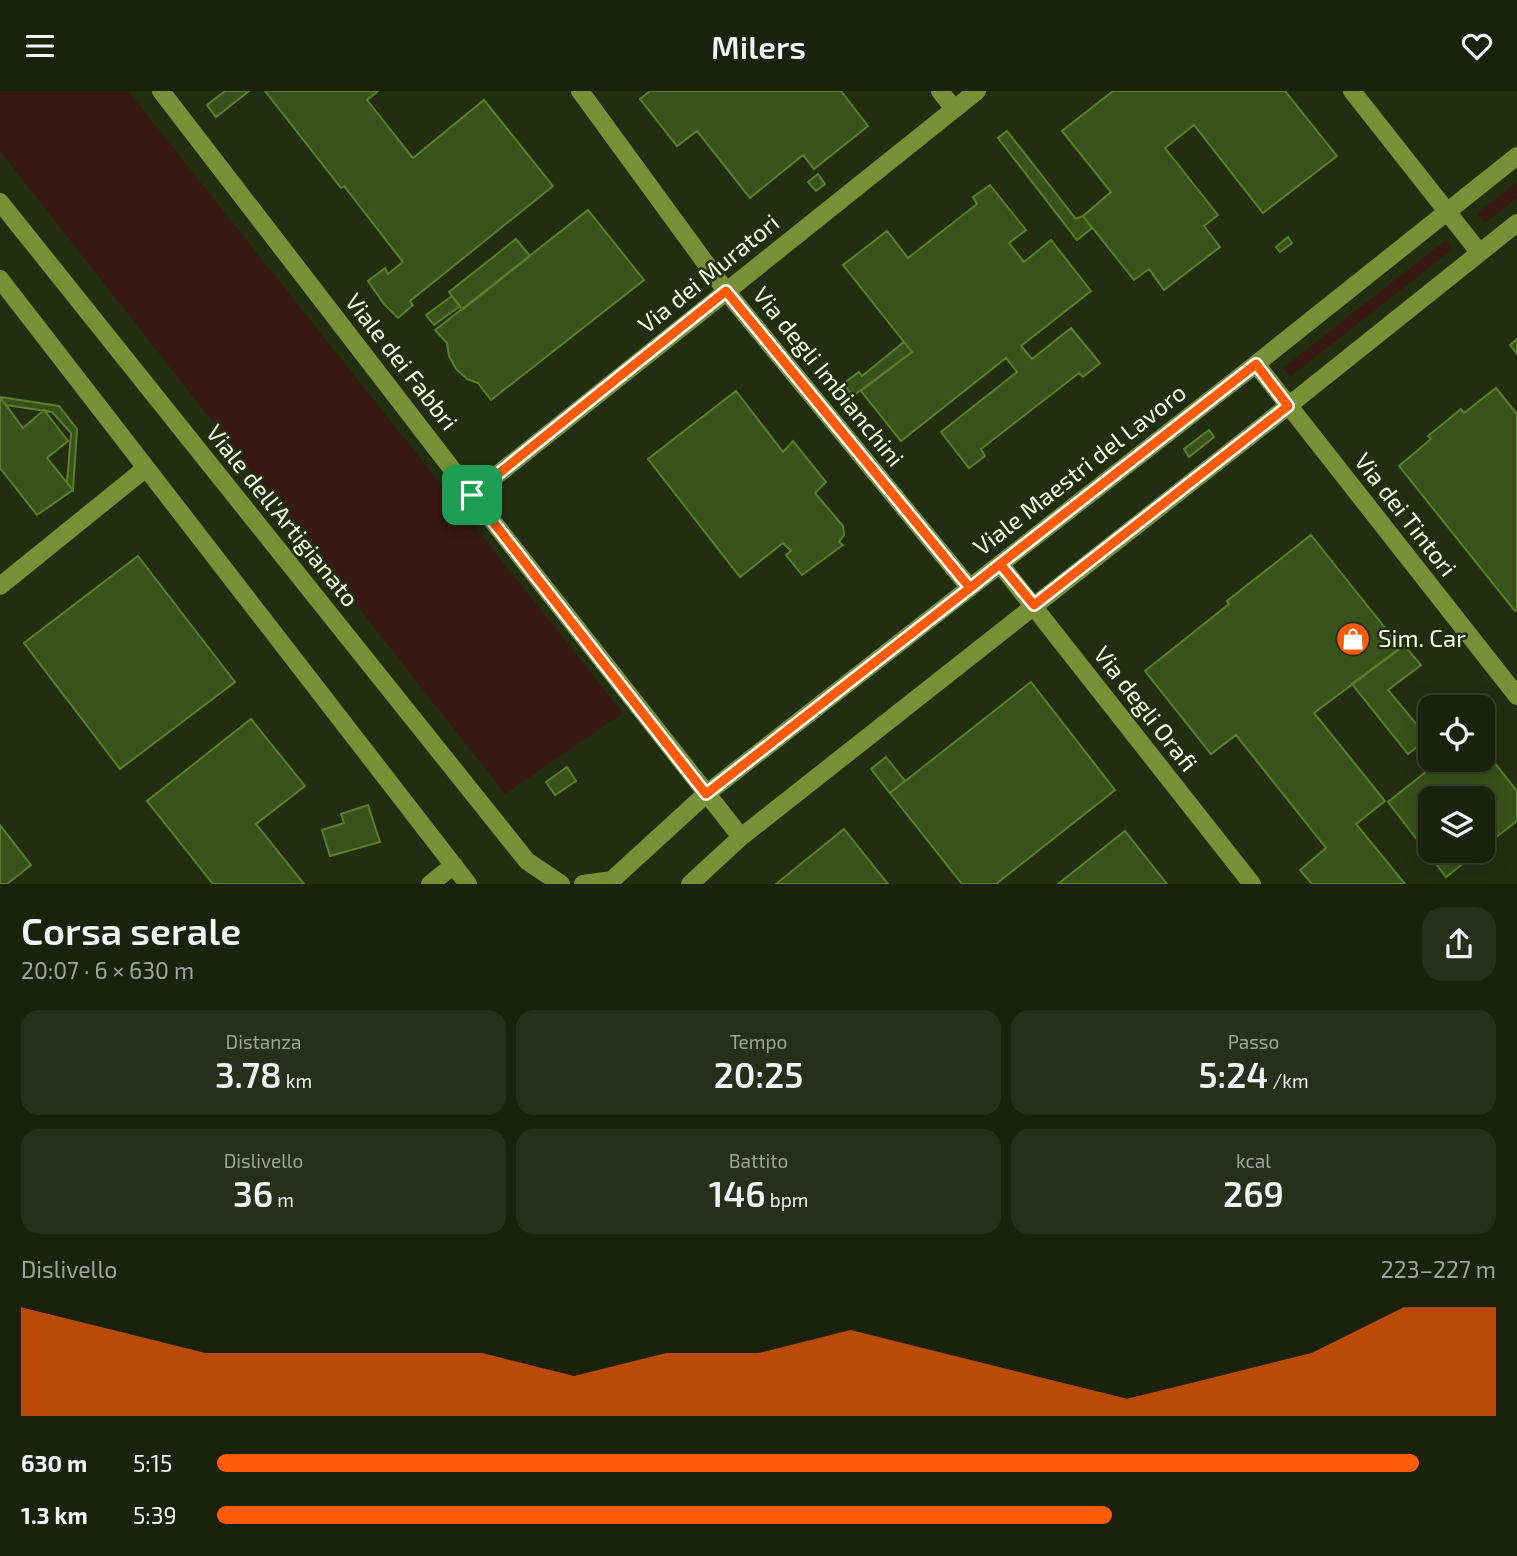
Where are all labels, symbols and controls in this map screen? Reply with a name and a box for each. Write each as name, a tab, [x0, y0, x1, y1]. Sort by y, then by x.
icon: menu	[21, 27, 59, 65]
text: Milers	[711, 27, 806, 65]
icon: heart	[1458, 27, 1496, 65]
street label: Via dei Muratori	[632, 207, 784, 339]
street label: Via degli Imbianchini	[748, 280, 911, 472]
street label: Viale dei Fabbri	[340, 287, 465, 435]
street label: Viale Maestri del Lavoro	[967, 377, 1191, 561]
street label: Viale dell'Artigianato	[201, 418, 365, 612]
street label: Via dei Tintori	[1349, 447, 1463, 582]
pin	[442, 465, 502, 525]
icon: arrive	[453, 476, 491, 514]
shop icon: Sim. Car	[1334, 620, 1372, 658]
place label: Sim. Car	[1378, 623, 1466, 652]
street label: Via degli Orafi	[1088, 640, 1204, 776]
map controls	[1418, 695, 1495, 863]
button: locate	[1418, 695, 1495, 772]
button: layers	[1418, 786, 1495, 863]
text: Corsa serale	[21, 907, 241, 953]
button: share	[1422, 907, 1496, 981]
text: 20:07 · 6 × 630 m	[21, 956, 194, 984]
text: Distanza	[226, 1030, 301, 1053]
text: Tempo	[730, 1030, 787, 1053]
text: Passo	[1228, 1030, 1279, 1053]
text: 3.78	[215, 1053, 282, 1095]
text: 20:25	[714, 1053, 803, 1095]
text: 5:24	[1198, 1053, 1268, 1095]
text: km	[282, 1069, 312, 1092]
text: /km	[1268, 1069, 1309, 1092]
text: Dislivello	[224, 1149, 303, 1172]
text: Battito	[729, 1149, 788, 1172]
text: kcal	[1236, 1149, 1271, 1172]
text: 36	[233, 1172, 273, 1214]
text: 146	[709, 1172, 766, 1214]
text: 269	[1223, 1172, 1284, 1214]
text: m	[273, 1188, 294, 1211]
text: bpm	[766, 1188, 808, 1211]
text: Dislivello	[21, 1255, 117, 1283]
text: 223–227 m	[1381, 1255, 1496, 1283]
text: 630 m	[21, 1449, 87, 1477]
text: 5:15	[133, 1449, 172, 1477]
text: 1.3 km	[21, 1501, 88, 1529]
text: 5:39	[133, 1501, 177, 1529]

